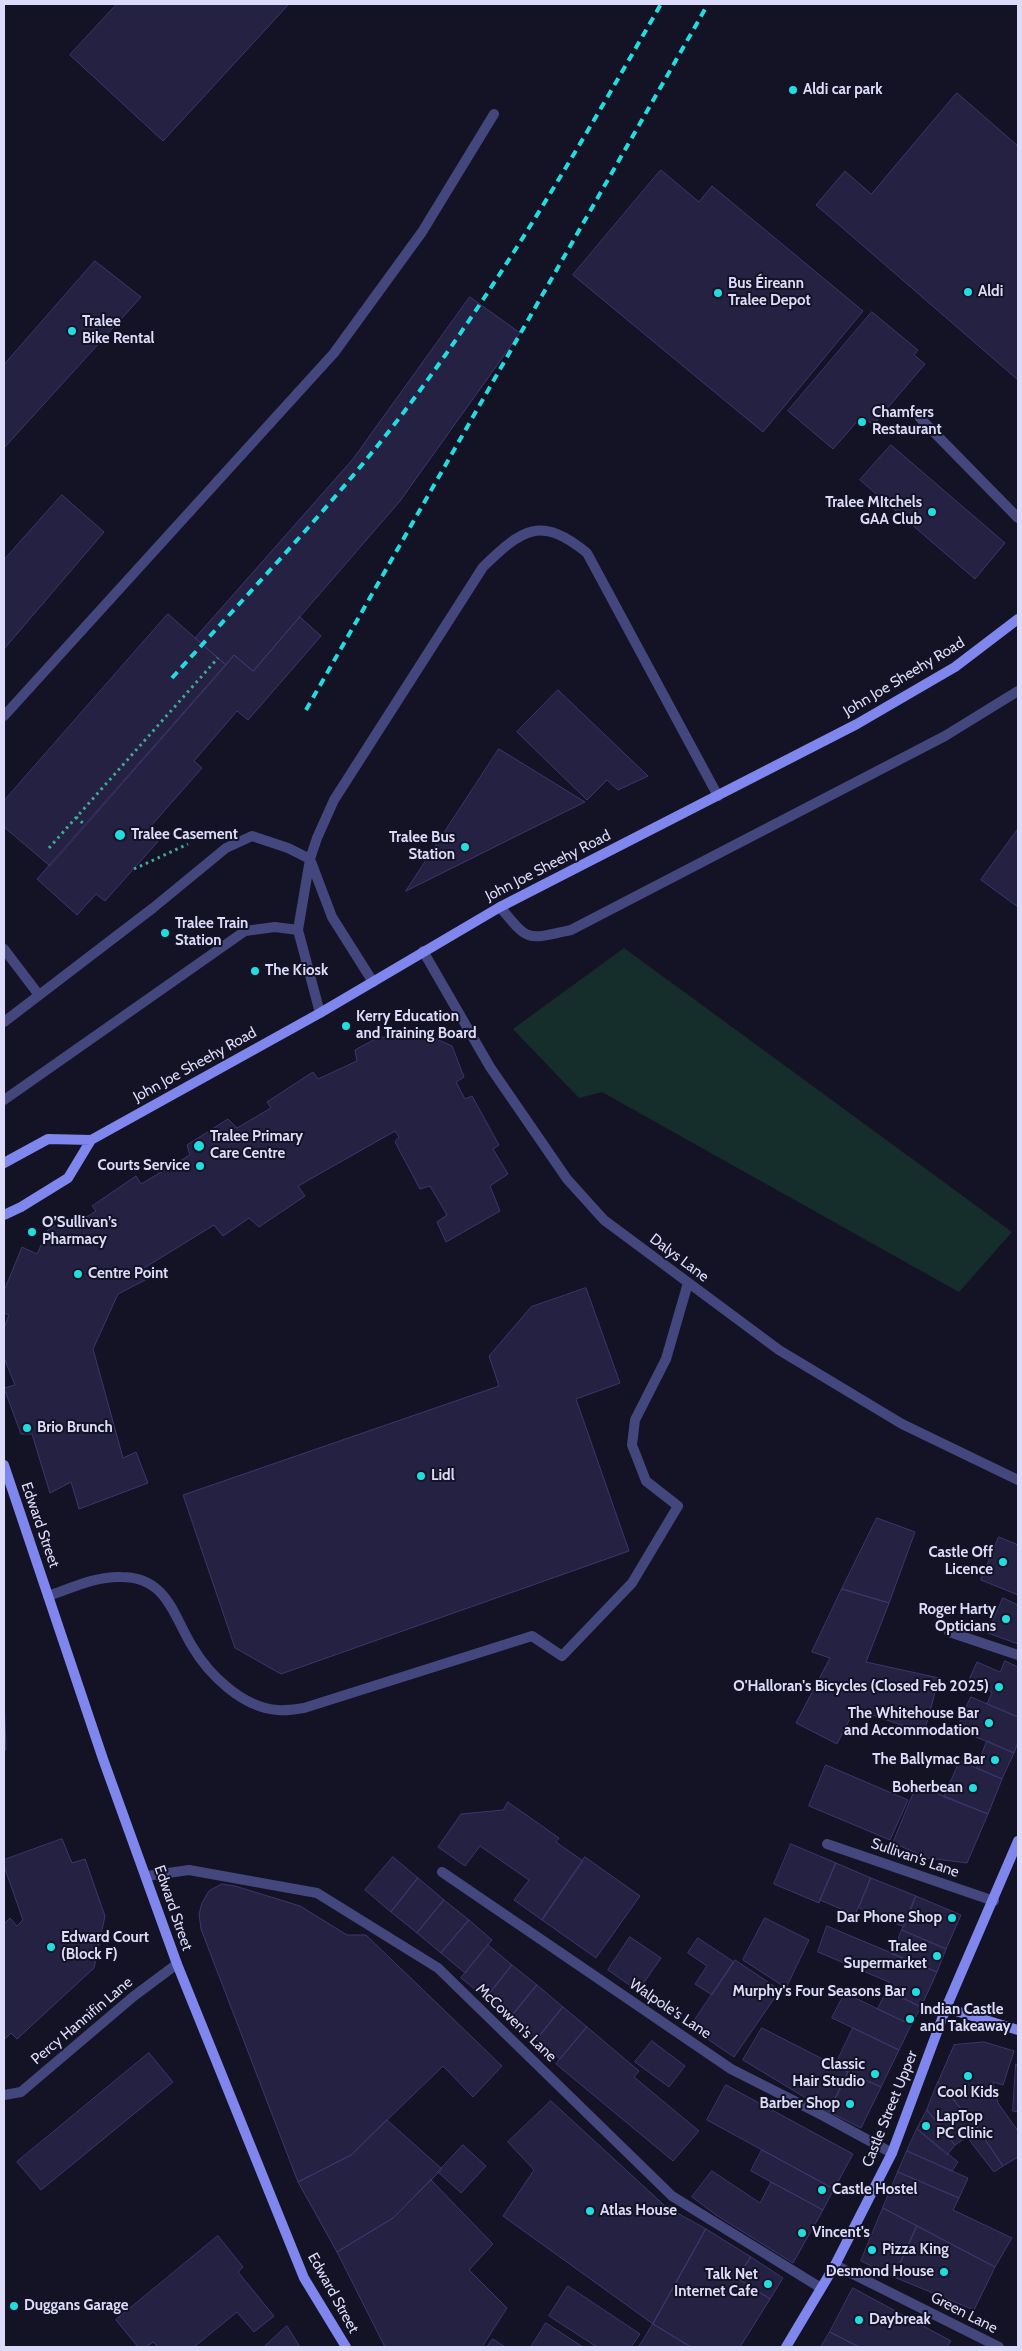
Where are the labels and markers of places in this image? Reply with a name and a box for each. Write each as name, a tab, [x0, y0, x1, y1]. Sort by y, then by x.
place label: Aldi car park	[803, 81, 883, 99]
marker: Aldi car park	[787, 84, 799, 96]
place label: Bus Éireann Tralee Depot	[728, 275, 811, 310]
place label: Aldi	[978, 283, 1003, 301]
marker: Aldi	[962, 286, 974, 298]
marker: Bus Éireann Tralee Depot	[712, 287, 724, 299]
place label: Tralee Bike Rental	[82, 313, 155, 348]
marker: Tralee Bike Rental	[66, 325, 78, 337]
place label: Chamfers Restaurant	[872, 404, 942, 439]
marker: Chamfers Restaurant	[856, 416, 868, 428]
place label: Tralee MItchels GAA Club	[825, 494, 922, 529]
marker: Tralee MItchels GAA Club	[926, 506, 938, 518]
place label: Tralee Casement	[131, 826, 238, 844]
marker: Tralee Casement	[113, 828, 127, 842]
place label: Tralee Bus Station	[389, 829, 455, 864]
marker: Tralee Bus Station	[459, 841, 471, 853]
place label: Tralee Train Station	[175, 915, 248, 950]
marker: Tralee Train Station	[159, 927, 171, 939]
place label: The Kiosk	[265, 962, 328, 980]
marker: The Kiosk	[249, 965, 261, 977]
place label: Kerry Education and Training Board	[356, 1008, 477, 1043]
marker: Kerry Education and Training Board	[340, 1020, 352, 1032]
place label: Tralee Primary Care Centre	[210, 1128, 303, 1163]
marker: Tralee Primary Care Centre	[192, 1139, 206, 1153]
place label: Courts Service	[97, 1157, 190, 1175]
marker: Courts Service	[194, 1160, 206, 1172]
place label: O’Sullivan’s Pharmacy	[42, 1214, 117, 1249]
marker: O’Sullivan’s Pharmacy	[26, 1226, 38, 1238]
place label: Centre Point	[88, 1265, 168, 1283]
marker: Centre Point	[72, 1268, 84, 1280]
place label: Brio Brunch	[37, 1419, 113, 1437]
marker: Brio Brunch	[21, 1422, 33, 1434]
place label: Lidl	[431, 1467, 455, 1485]
marker: Lidl	[415, 1470, 427, 1482]
place label: Castle Off Licence	[928, 1544, 993, 1579]
marker: Castle Off Licence	[997, 1556, 1009, 1568]
place label: Roger Harty Opticians	[918, 1601, 996, 1636]
marker: Roger Harty Opticians	[1000, 1613, 1012, 1625]
place label: O'Halloran's Bicycles (Closed Feb 2025)	[733, 1678, 989, 1696]
marker: O'Halloran's Bicycles (Closed Feb 2025)	[993, 1681, 1005, 1693]
place label: The Whitehouse Bar and Accommodation	[844, 1705, 979, 1740]
marker: The Whitehouse Bar and Accommodation	[983, 1717, 995, 1729]
place label: The Ballymac Bar	[872, 1751, 985, 1769]
marker: The Ballymac Bar	[989, 1754, 1001, 1766]
place label: Boherbean	[892, 1779, 963, 1797]
marker: Boherbean	[967, 1782, 979, 1794]
place label: Dar Phone Shop	[836, 1909, 942, 1927]
marker: Dar Phone Shop	[946, 1912, 958, 1924]
place label: Edward Court (Block F)	[61, 1929, 149, 1964]
place label: Tralee Supermarket	[844, 1938, 927, 1973]
marker: Edward Court (Block F)	[45, 1941, 57, 1953]
marker: Tralee Supermarket	[931, 1950, 943, 1962]
place label: Murphy's Four Seasons Bar	[732, 1983, 906, 2001]
marker: Murphy's Four Seasons Bar	[910, 1986, 922, 1998]
place label: Indian Castle and Takeaway	[920, 2001, 1011, 2036]
marker: Indian Castle and Takeaway	[904, 2013, 916, 2025]
place label: Classic Hair Studio	[792, 2056, 865, 2091]
marker: Classic Hair Studio	[869, 2068, 881, 2080]
marker: Cool Kids	[962, 2070, 974, 2082]
place label: Cool Kids	[937, 2084, 999, 2102]
place label: Barber Shop	[760, 2095, 840, 2113]
marker: Barber Shop	[844, 2098, 856, 2110]
place label: LapTop PC Clinic	[936, 2108, 993, 2143]
marker: LapTop PC Clinic	[920, 2120, 932, 2132]
place label: Castle Hostel	[832, 2181, 918, 2199]
marker: Castle Hostel	[816, 2184, 828, 2196]
place label: Atlas House	[600, 2202, 677, 2220]
marker: Atlas House	[584, 2205, 596, 2217]
place label: Vincent's	[812, 2224, 870, 2242]
marker: Vincent's	[796, 2227, 808, 2239]
place label: Pizza King	[882, 2241, 949, 2259]
marker: Pizza King	[866, 2244, 878, 2256]
place label: Desmond House	[826, 2263, 934, 2281]
place label: Talk Net Internet Cafe	[674, 2266, 758, 2301]
marker: Desmond House	[938, 2266, 950, 2278]
marker: Talk Net Internet Cafe	[762, 2278, 774, 2290]
place label: Duggans Garage	[24, 2297, 128, 2315]
marker: Duggans Garage	[8, 2300, 20, 2312]
place label: Daybreak	[869, 2311, 931, 2329]
marker: Daybreak	[853, 2314, 865, 2326]

